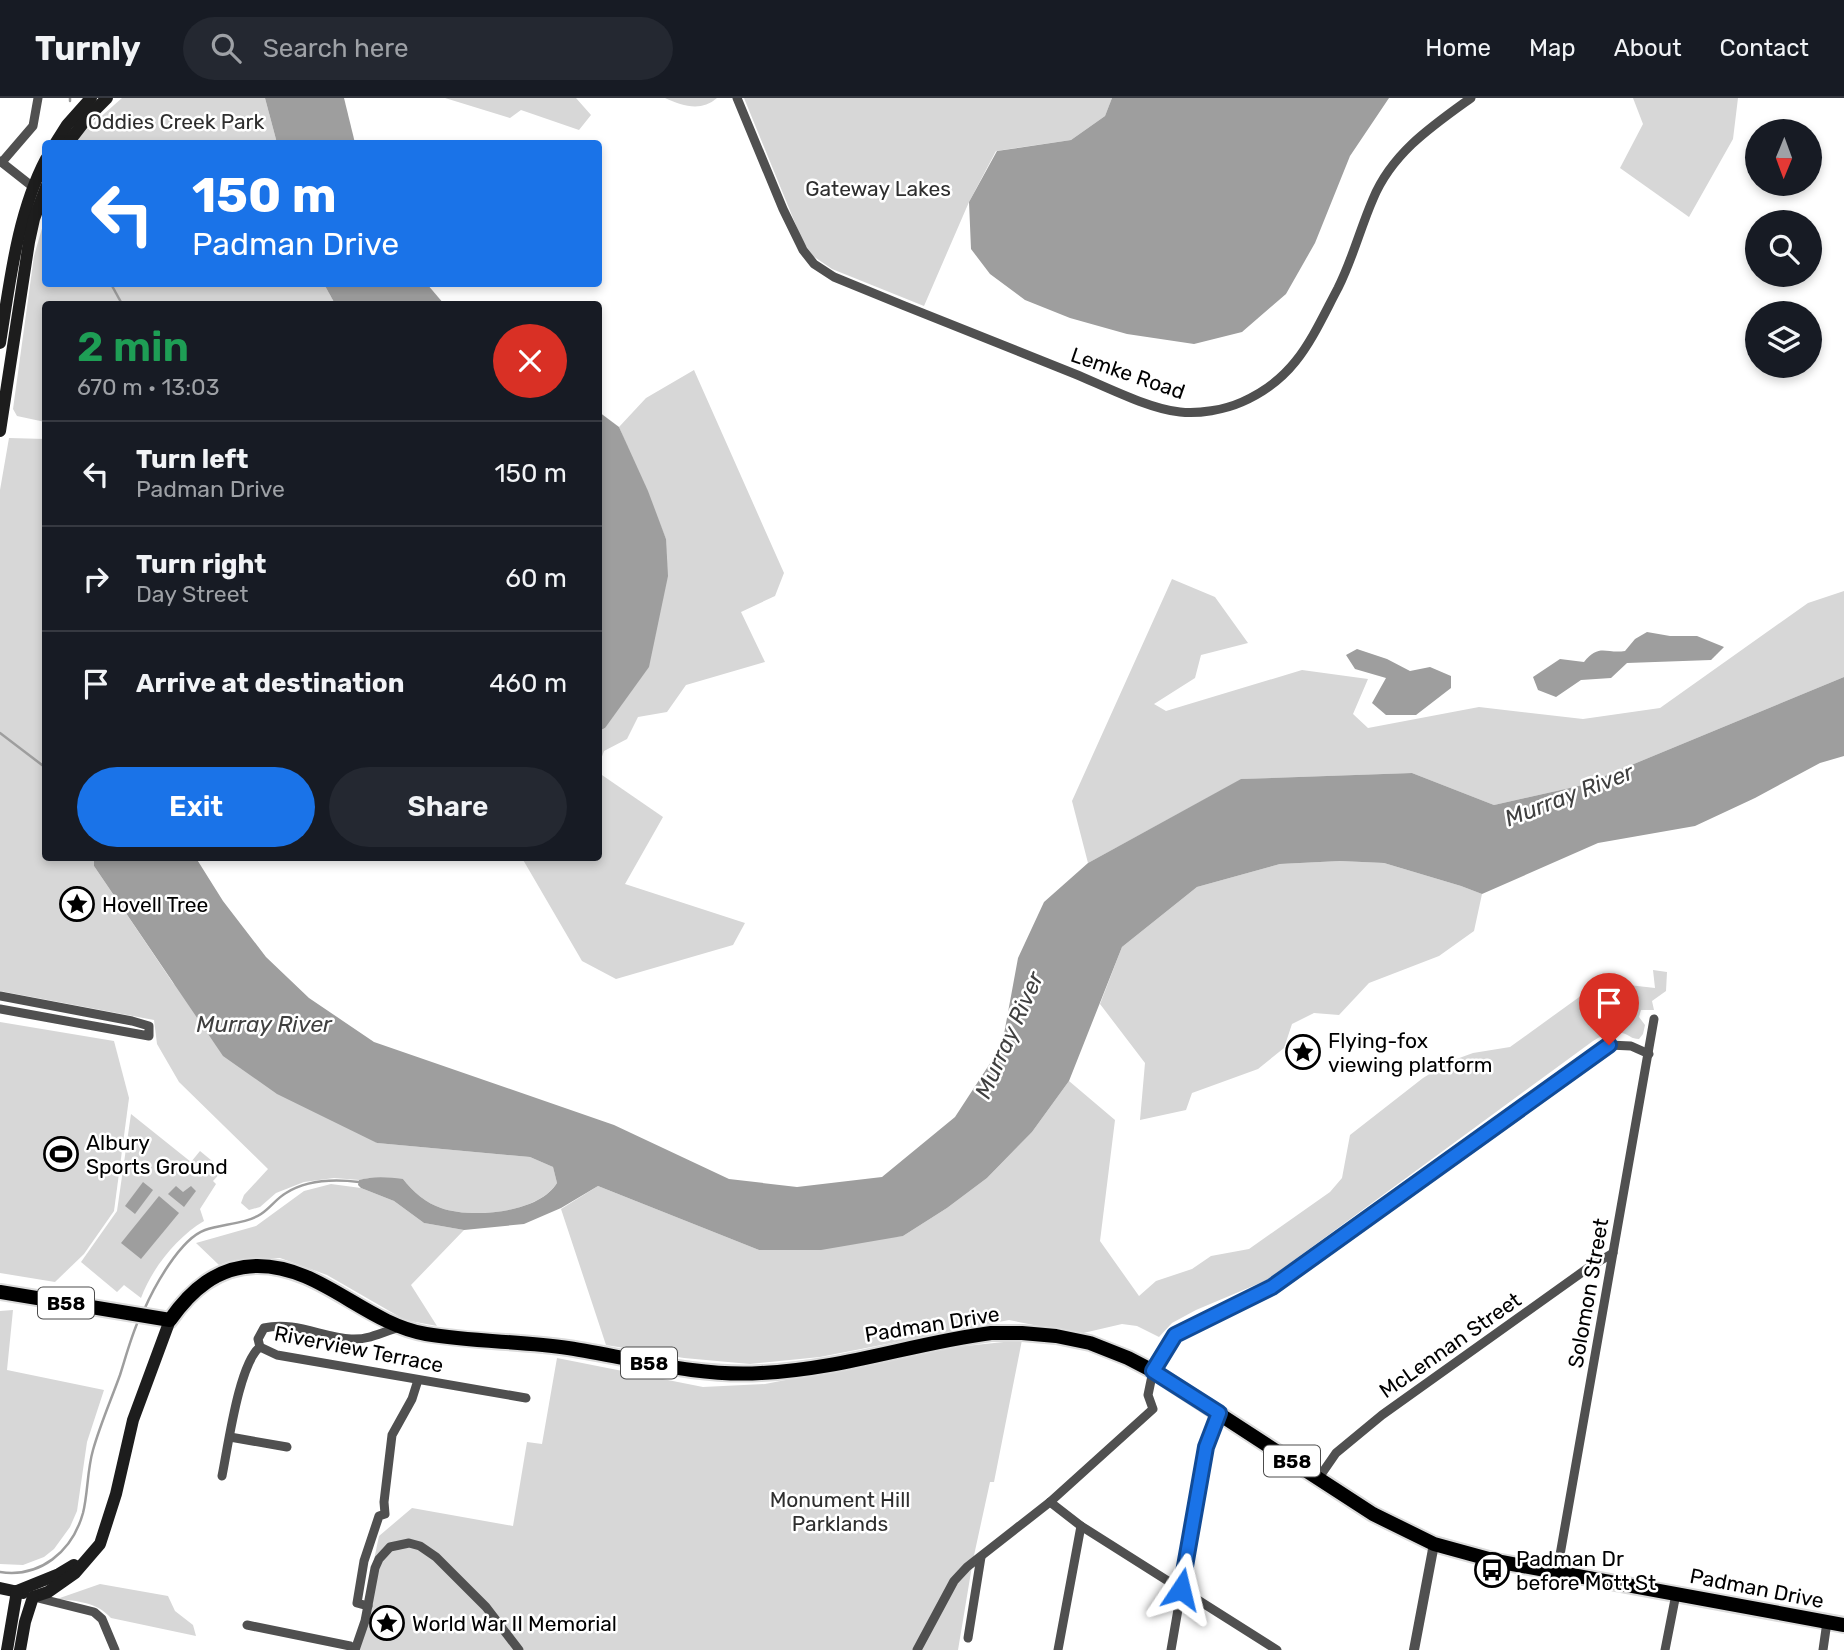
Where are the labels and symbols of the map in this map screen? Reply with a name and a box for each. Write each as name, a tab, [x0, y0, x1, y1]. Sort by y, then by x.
park label: Oddies Creek Park	[88, 109, 264, 134]
north arrow	[1745, 119, 1822, 196]
park label: Gateway Lakes	[805, 176, 951, 201]
street label: Lemke Road	[1068, 342, 1188, 404]
water label: Murray River	[1501, 757, 1639, 832]
place icon: Hovell Tree	[58, 885, 96, 923]
place label: Hovell Tree	[102, 892, 208, 917]
water label: Murray River	[969, 966, 1050, 1103]
pin	[1579, 973, 1639, 1045]
water label: Murray River	[196, 1010, 333, 1038]
place label: Flying-fox viewing platform	[1328, 1028, 1492, 1077]
place icon: Flying-fox viewing platform	[1284, 1033, 1322, 1071]
place label: Albury Sports Ground	[86, 1130, 228, 1179]
sports icon: Albury Sports Ground	[42, 1135, 80, 1173]
street label: Solomon Street	[1563, 1216, 1613, 1370]
street label: McLennan Street	[1374, 1287, 1526, 1403]
road number: B58	[38, 1288, 94, 1318]
street label: Padman Drive	[863, 1301, 1001, 1347]
street label: Riverview Terrace	[272, 1320, 446, 1378]
road number: B58	[621, 1348, 677, 1378]
road number: B58	[1264, 1446, 1320, 1476]
park label: Monument Hill Parklands	[770, 1487, 910, 1536]
place label: Padman Dr before Mott St	[1516, 1546, 1656, 1595]
bus stop icon: Padman Dr before Mott St	[1473, 1551, 1511, 1589]
position arrow	[1144, 1552, 1218, 1626]
street label: Padman Drive	[1688, 1563, 1826, 1613]
place icon: World War II Memorial	[368, 1604, 406, 1642]
place label: World War II Memorial	[412, 1611, 617, 1636]

